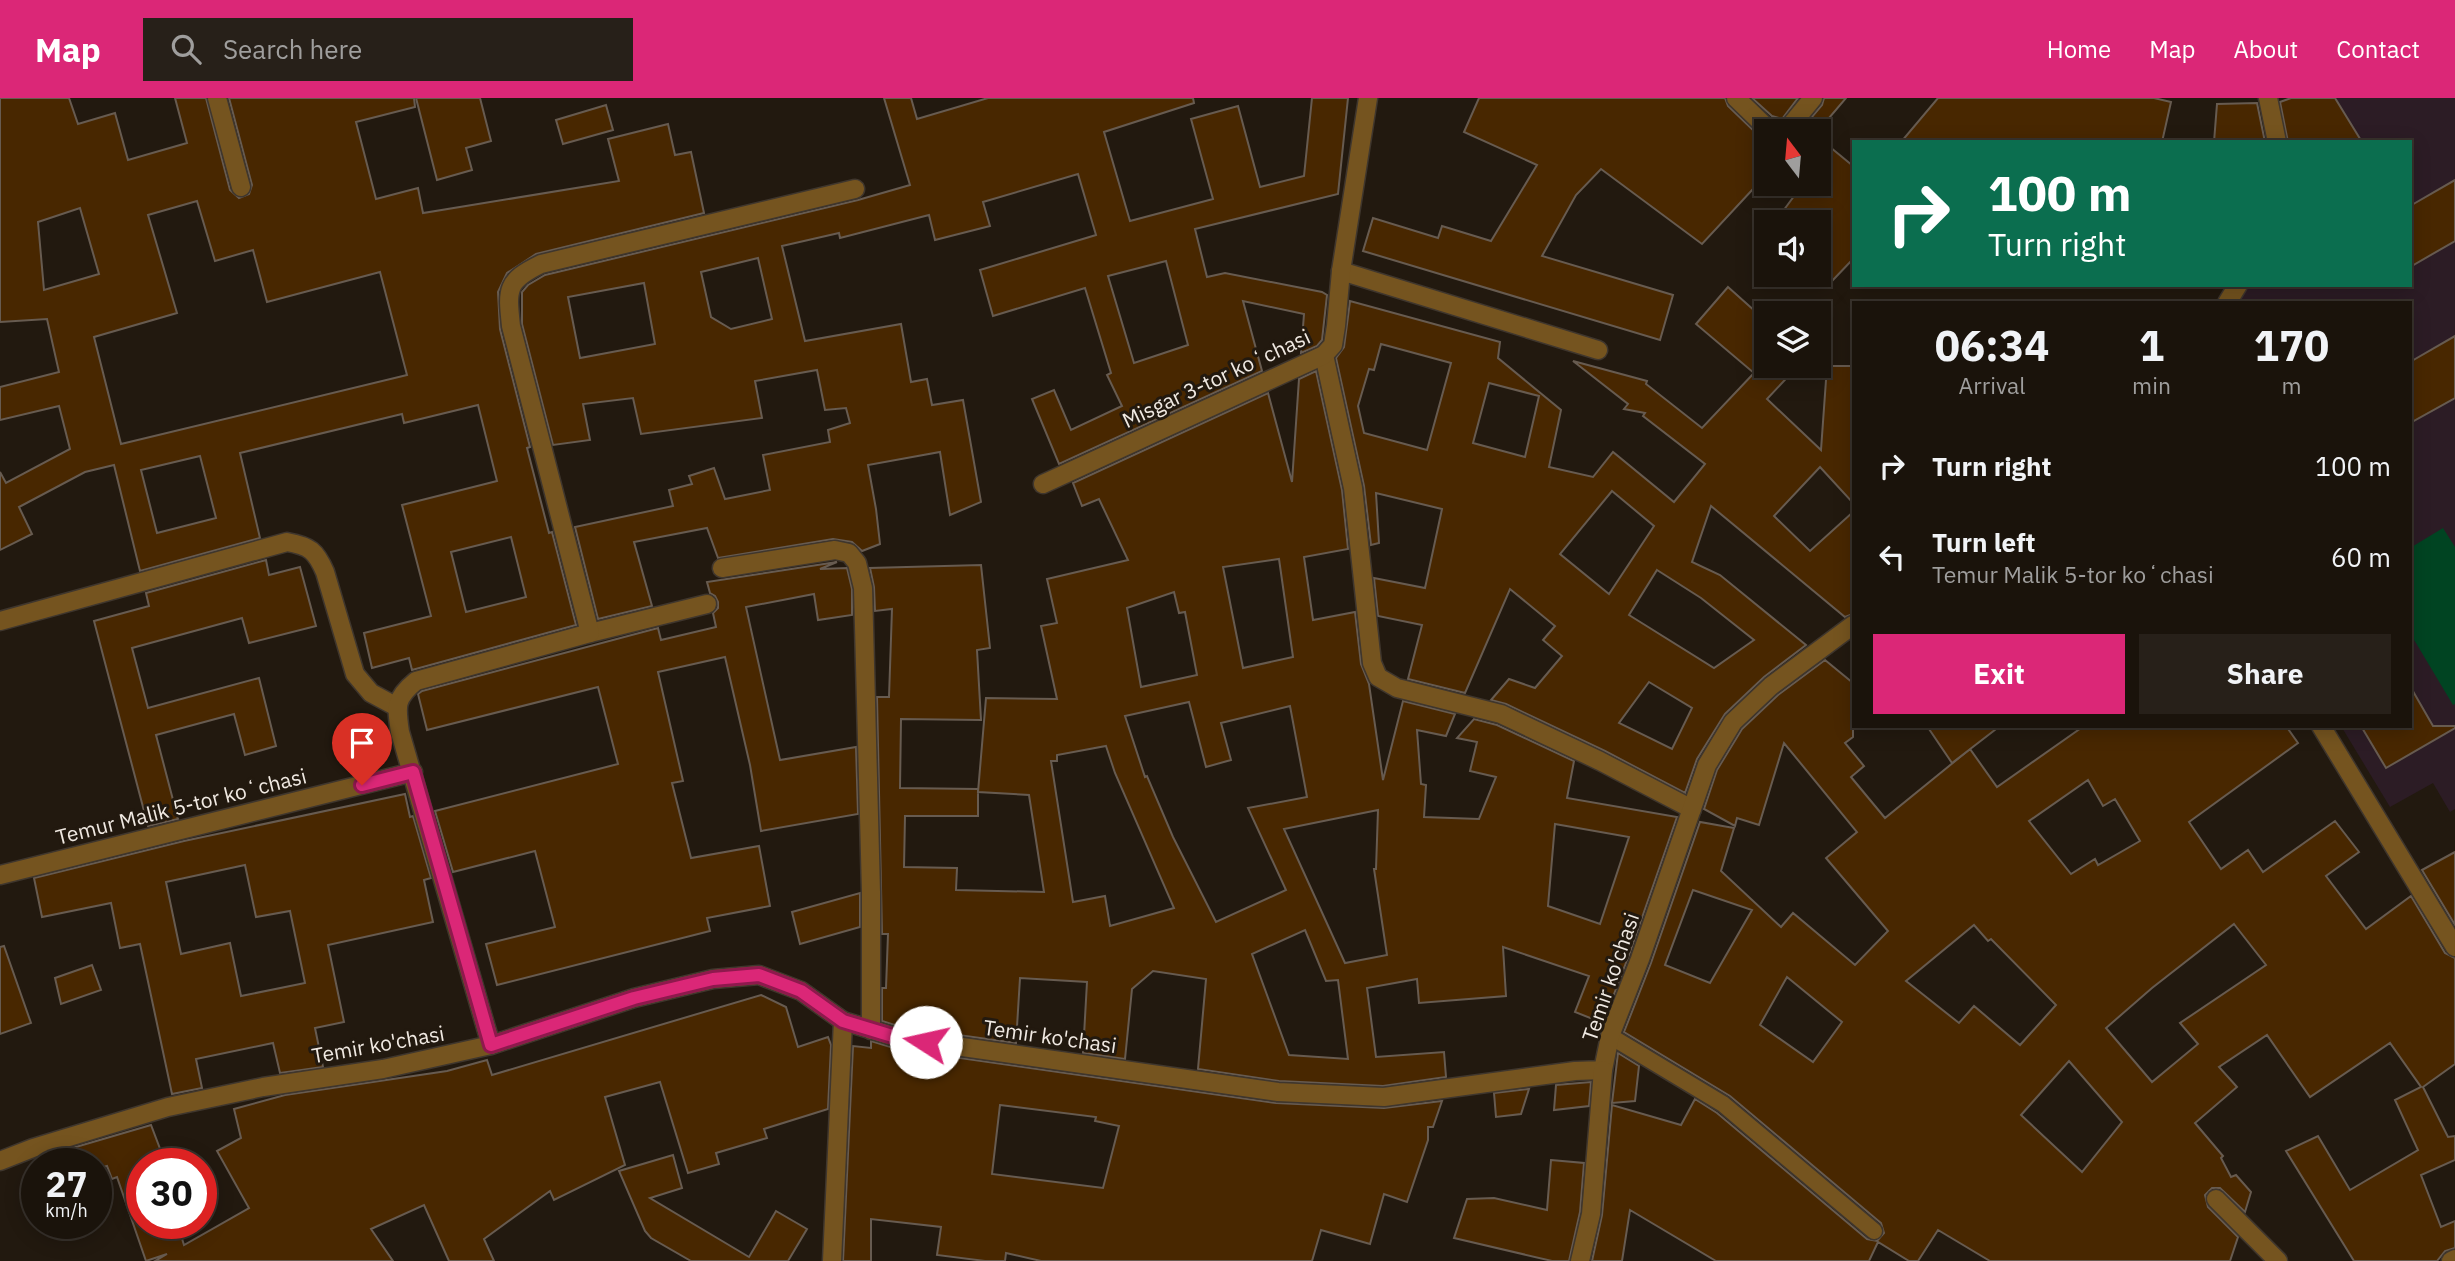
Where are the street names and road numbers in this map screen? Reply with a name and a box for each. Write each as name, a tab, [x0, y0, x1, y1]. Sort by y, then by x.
street label: Misgar 3-tor koʻchasi	[1118, 322, 1314, 434]
street label: Temur Malik 5-tor koʻchasi	[53, 761, 309, 851]
street label: Temir ko'chasi	[1575, 909, 1645, 1045]
street label: Temir ko'chasi	[982, 1013, 1118, 1059]
street label: Temir ko'chasi	[309, 1019, 447, 1069]

